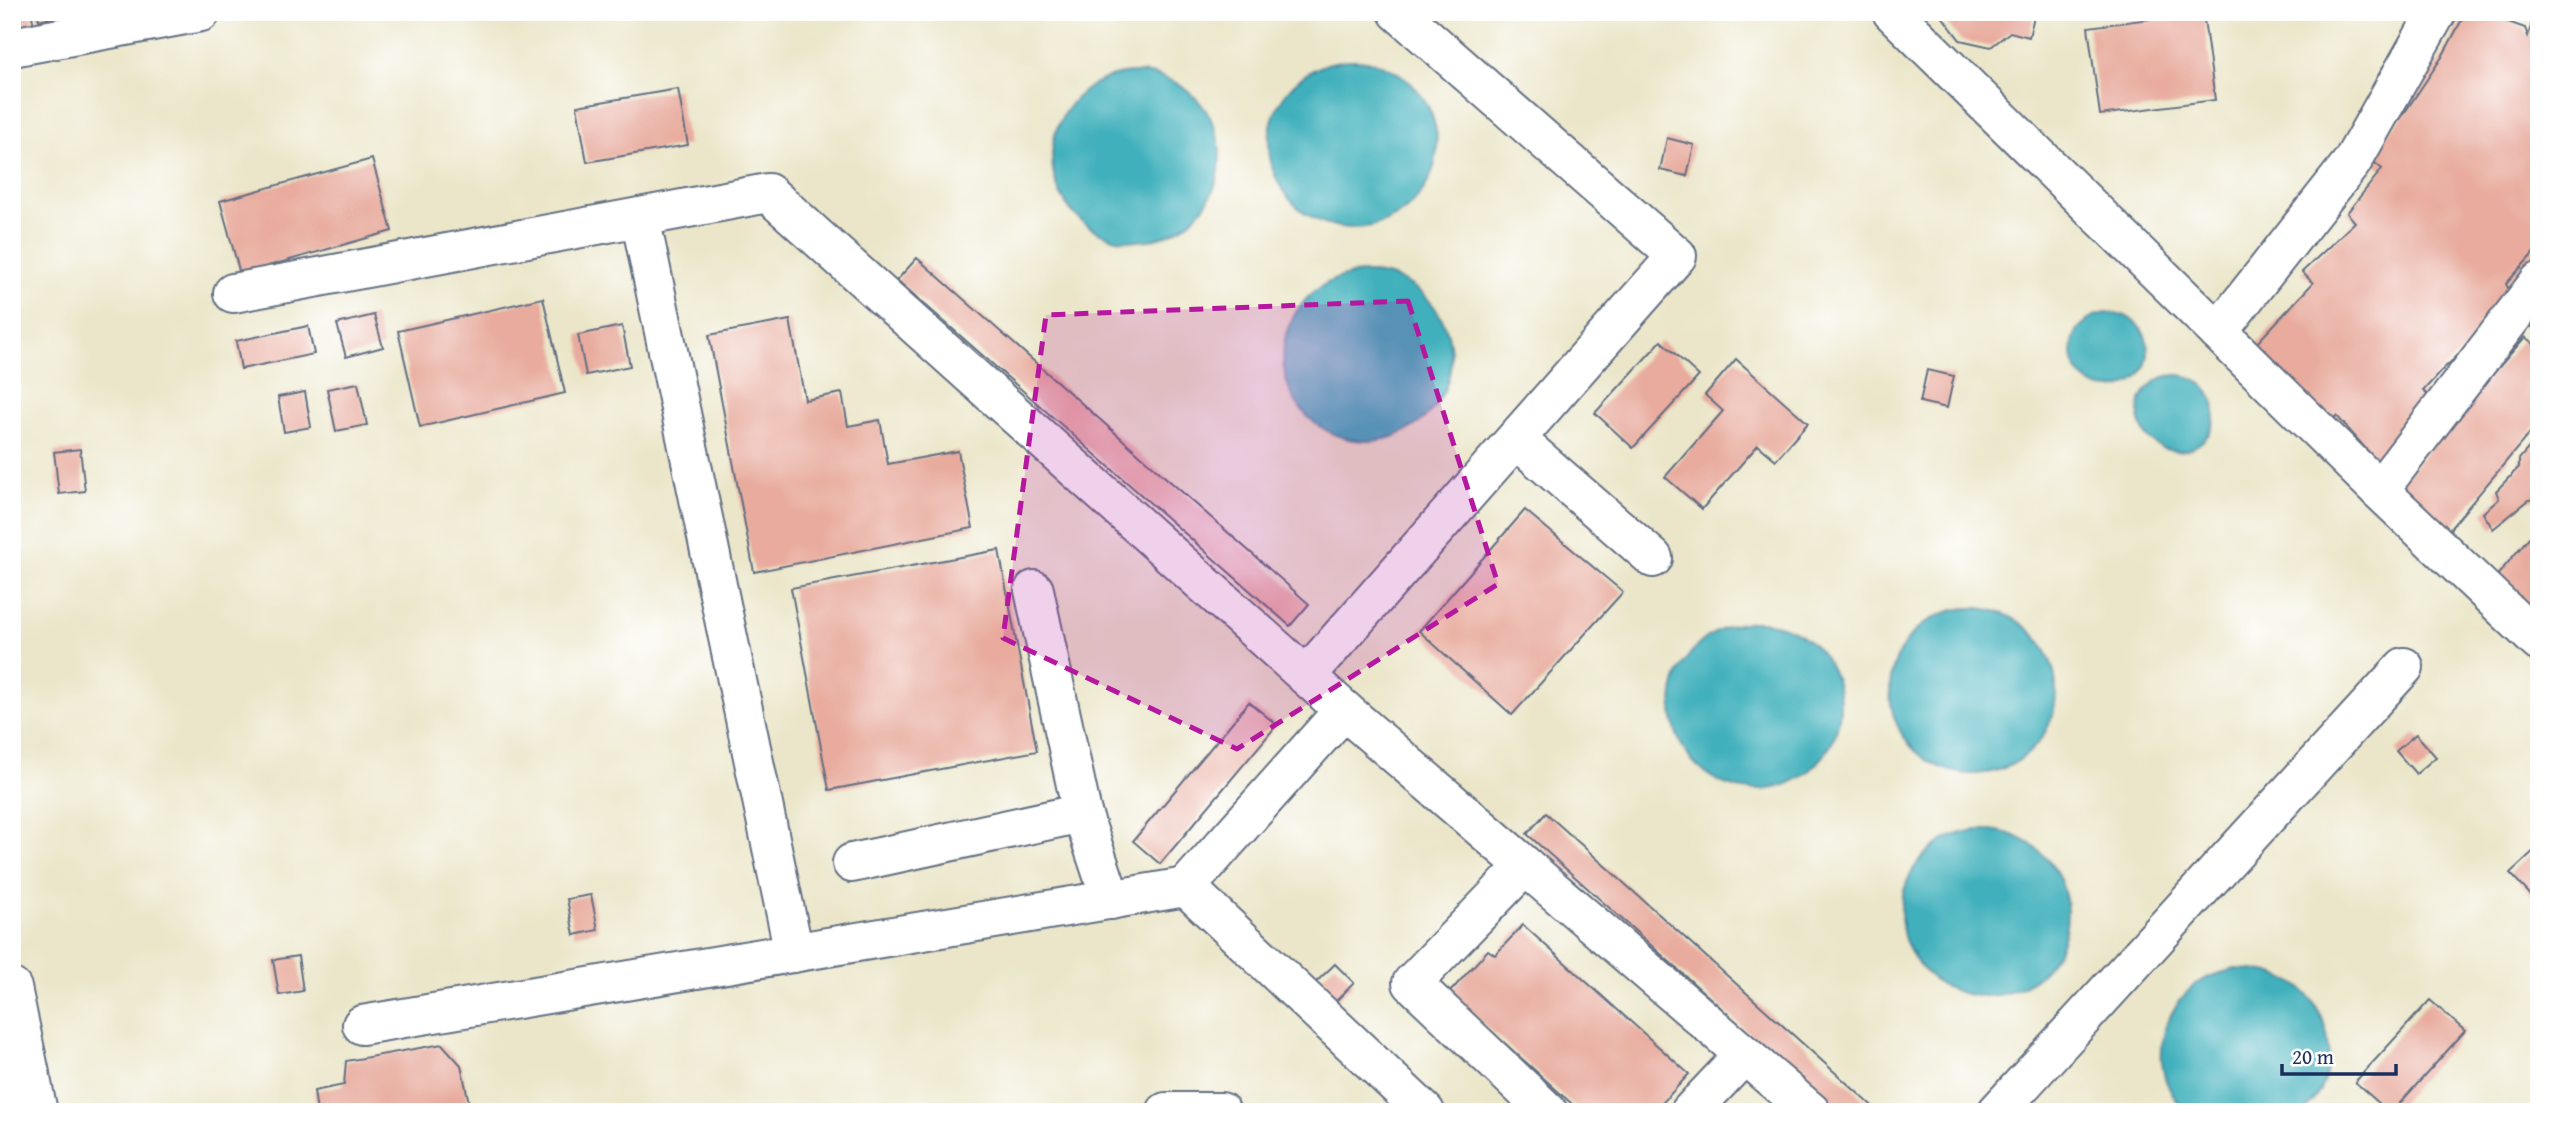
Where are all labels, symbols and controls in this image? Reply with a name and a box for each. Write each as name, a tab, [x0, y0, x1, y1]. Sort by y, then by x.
scale bar	[2282, 1033, 2395, 1077]
text: 20 m	[2292, 1041, 2334, 1072]

